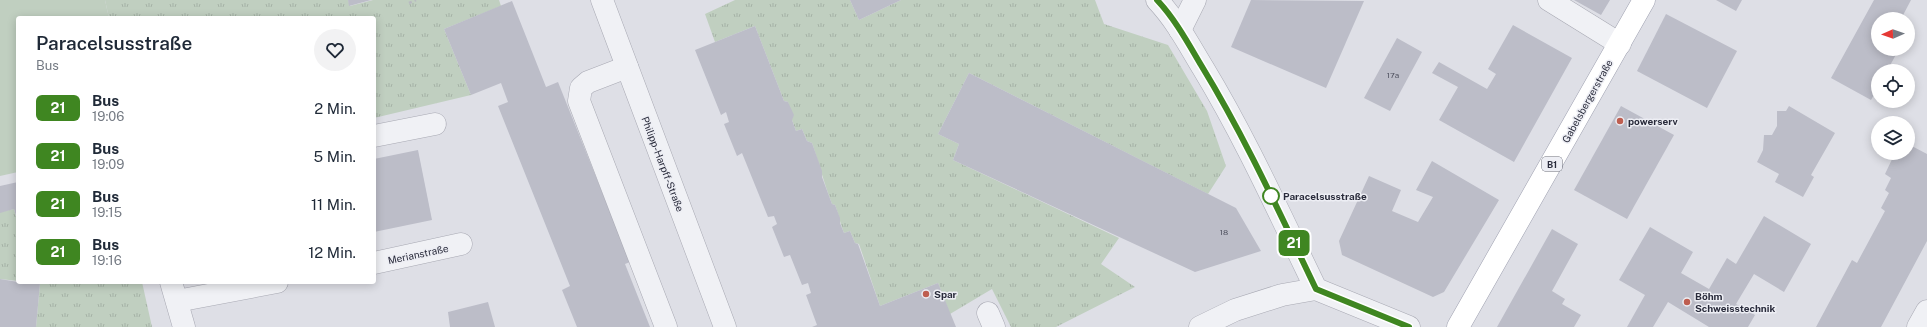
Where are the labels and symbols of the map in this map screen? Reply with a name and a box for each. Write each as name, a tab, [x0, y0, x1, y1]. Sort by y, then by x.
north arrow	[1871, 12, 1915, 56]
street label: Gabelsbergerstraße	[1559, 57, 1615, 145]
house number: 17a	[1387, 70, 1399, 80]
street label: Philipp-Harpff-Straße	[639, 115, 687, 214]
place label: powerserv	[1628, 115, 1679, 127]
marker: powerserv	[1615, 116, 1625, 126]
road number: B1	[1542, 157, 1562, 171]
marker: Paracelsusstraße	[1262, 187, 1280, 205]
place label: Paracelsusstraße	[1283, 190, 1367, 202]
house number: 18	[1220, 227, 1228, 237]
line badge: 21	[1276, 230, 1312, 256]
street label: Merianstraße	[387, 242, 450, 266]
place label: Spar	[934, 288, 957, 300]
marker: Spar	[921, 289, 931, 299]
place label: Böhm Schweisstechnik	[1695, 290, 1775, 314]
marker: Böhm Schweisstechnik	[1682, 297, 1692, 307]

